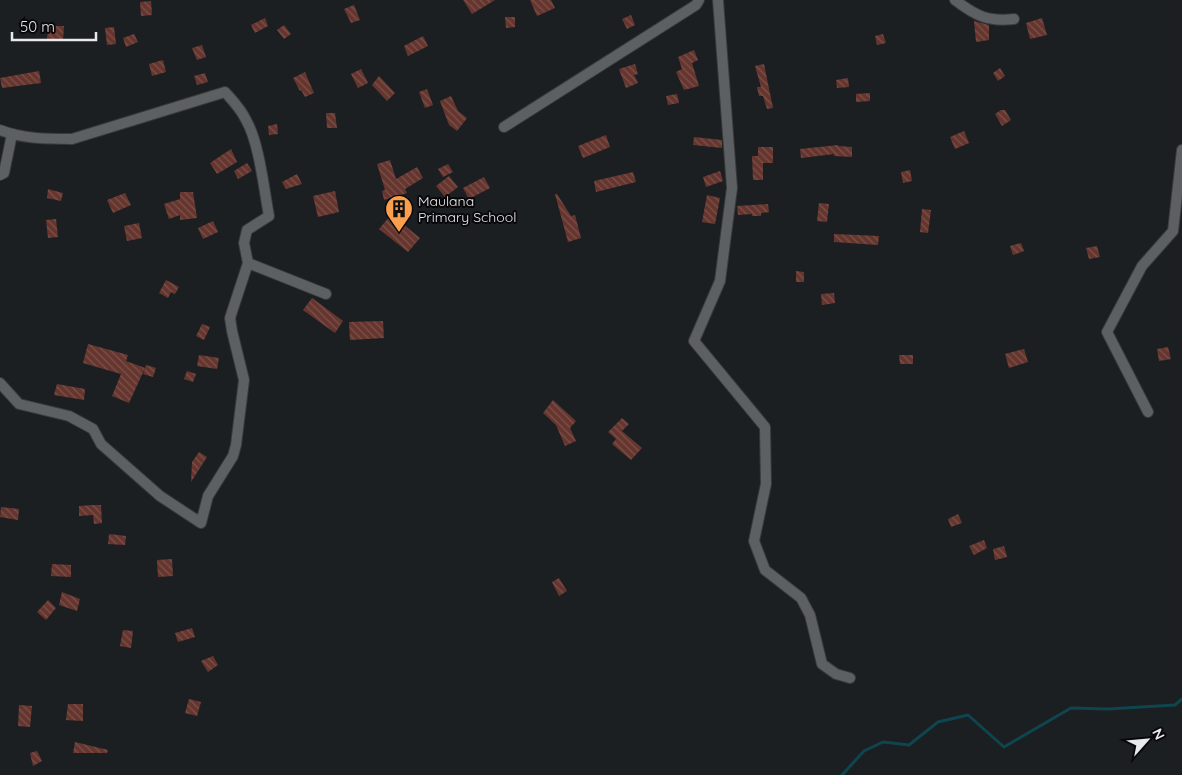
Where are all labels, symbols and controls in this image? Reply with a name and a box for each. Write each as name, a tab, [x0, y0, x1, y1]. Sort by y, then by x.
scale bar	[12, 10, 96, 42]
text: 50 m	[20, 17, 55, 36]
place label: Maulana Primary School	[418, 192, 516, 226]
building icon: Maulana Primary School	[384, 194, 414, 233]
north arrow	[1122, 715, 1172, 765]
text: N	[1148, 725, 1169, 743]

